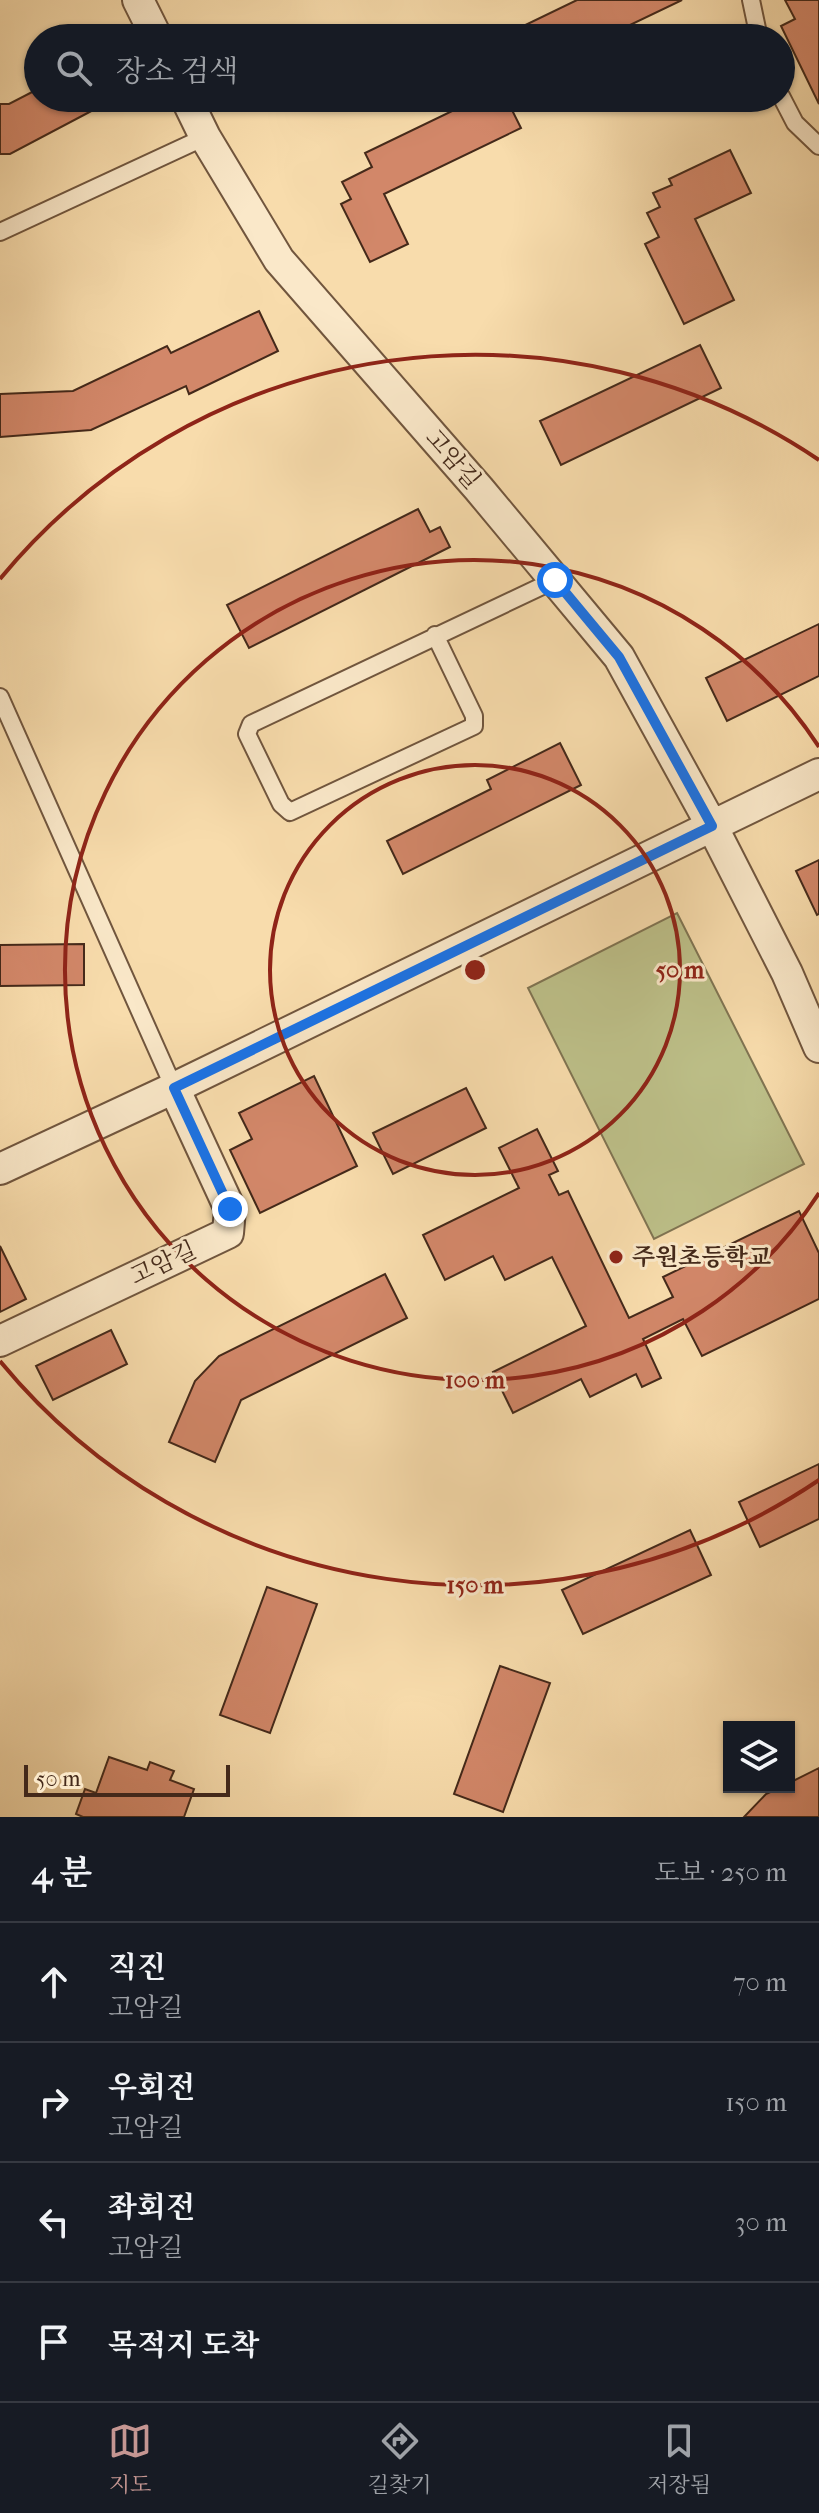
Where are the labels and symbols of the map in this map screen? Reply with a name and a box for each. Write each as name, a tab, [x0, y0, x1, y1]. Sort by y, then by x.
street label: 고암길	[420, 424, 486, 494]
route start	[537, 562, 573, 598]
centre of rings	[461, 956, 489, 984]
text: 50 m	[656, 956, 705, 984]
route end	[212, 1191, 248, 1227]
street label: 고암길	[126, 1236, 200, 1290]
place label: 주원초등학교	[632, 1243, 771, 1271]
marker: 주원초등학교	[607, 1248, 625, 1266]
text: 100 m	[445, 1366, 506, 1394]
text: 150 m	[446, 1571, 505, 1599]
scale bar	[24, 1761, 230, 1797]

